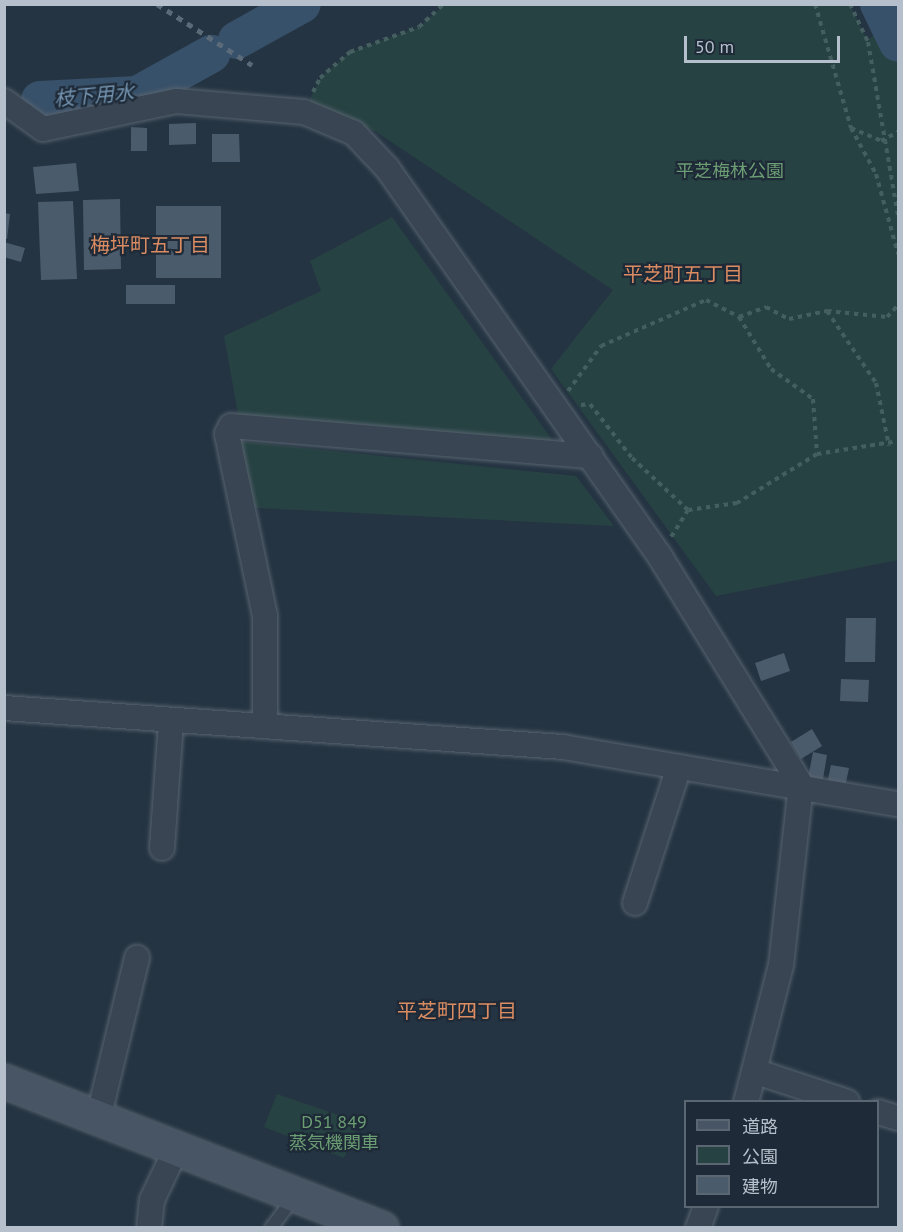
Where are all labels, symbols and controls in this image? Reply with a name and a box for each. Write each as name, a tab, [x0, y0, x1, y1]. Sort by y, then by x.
scale bar	[687, 24, 843, 62]
text: 50 m	[695, 35, 734, 58]
water label: 枝下用水	[53, 81, 135, 111]
park label: 平芝梅林公園	[676, 160, 784, 182]
district label: 梅坪町五丁目	[90, 233, 210, 257]
district label: 平芝町五丁目	[623, 262, 743, 286]
district label: 平芝町四丁目	[397, 999, 517, 1023]
legend	[684, 1100, 879, 1208]
park label: D51 849 蒸気機関車	[289, 1112, 379, 1154]
text: 道路	[742, 1115, 778, 1138]
text: 公園	[742, 1145, 778, 1168]
text: 建物	[742, 1175, 778, 1198]

